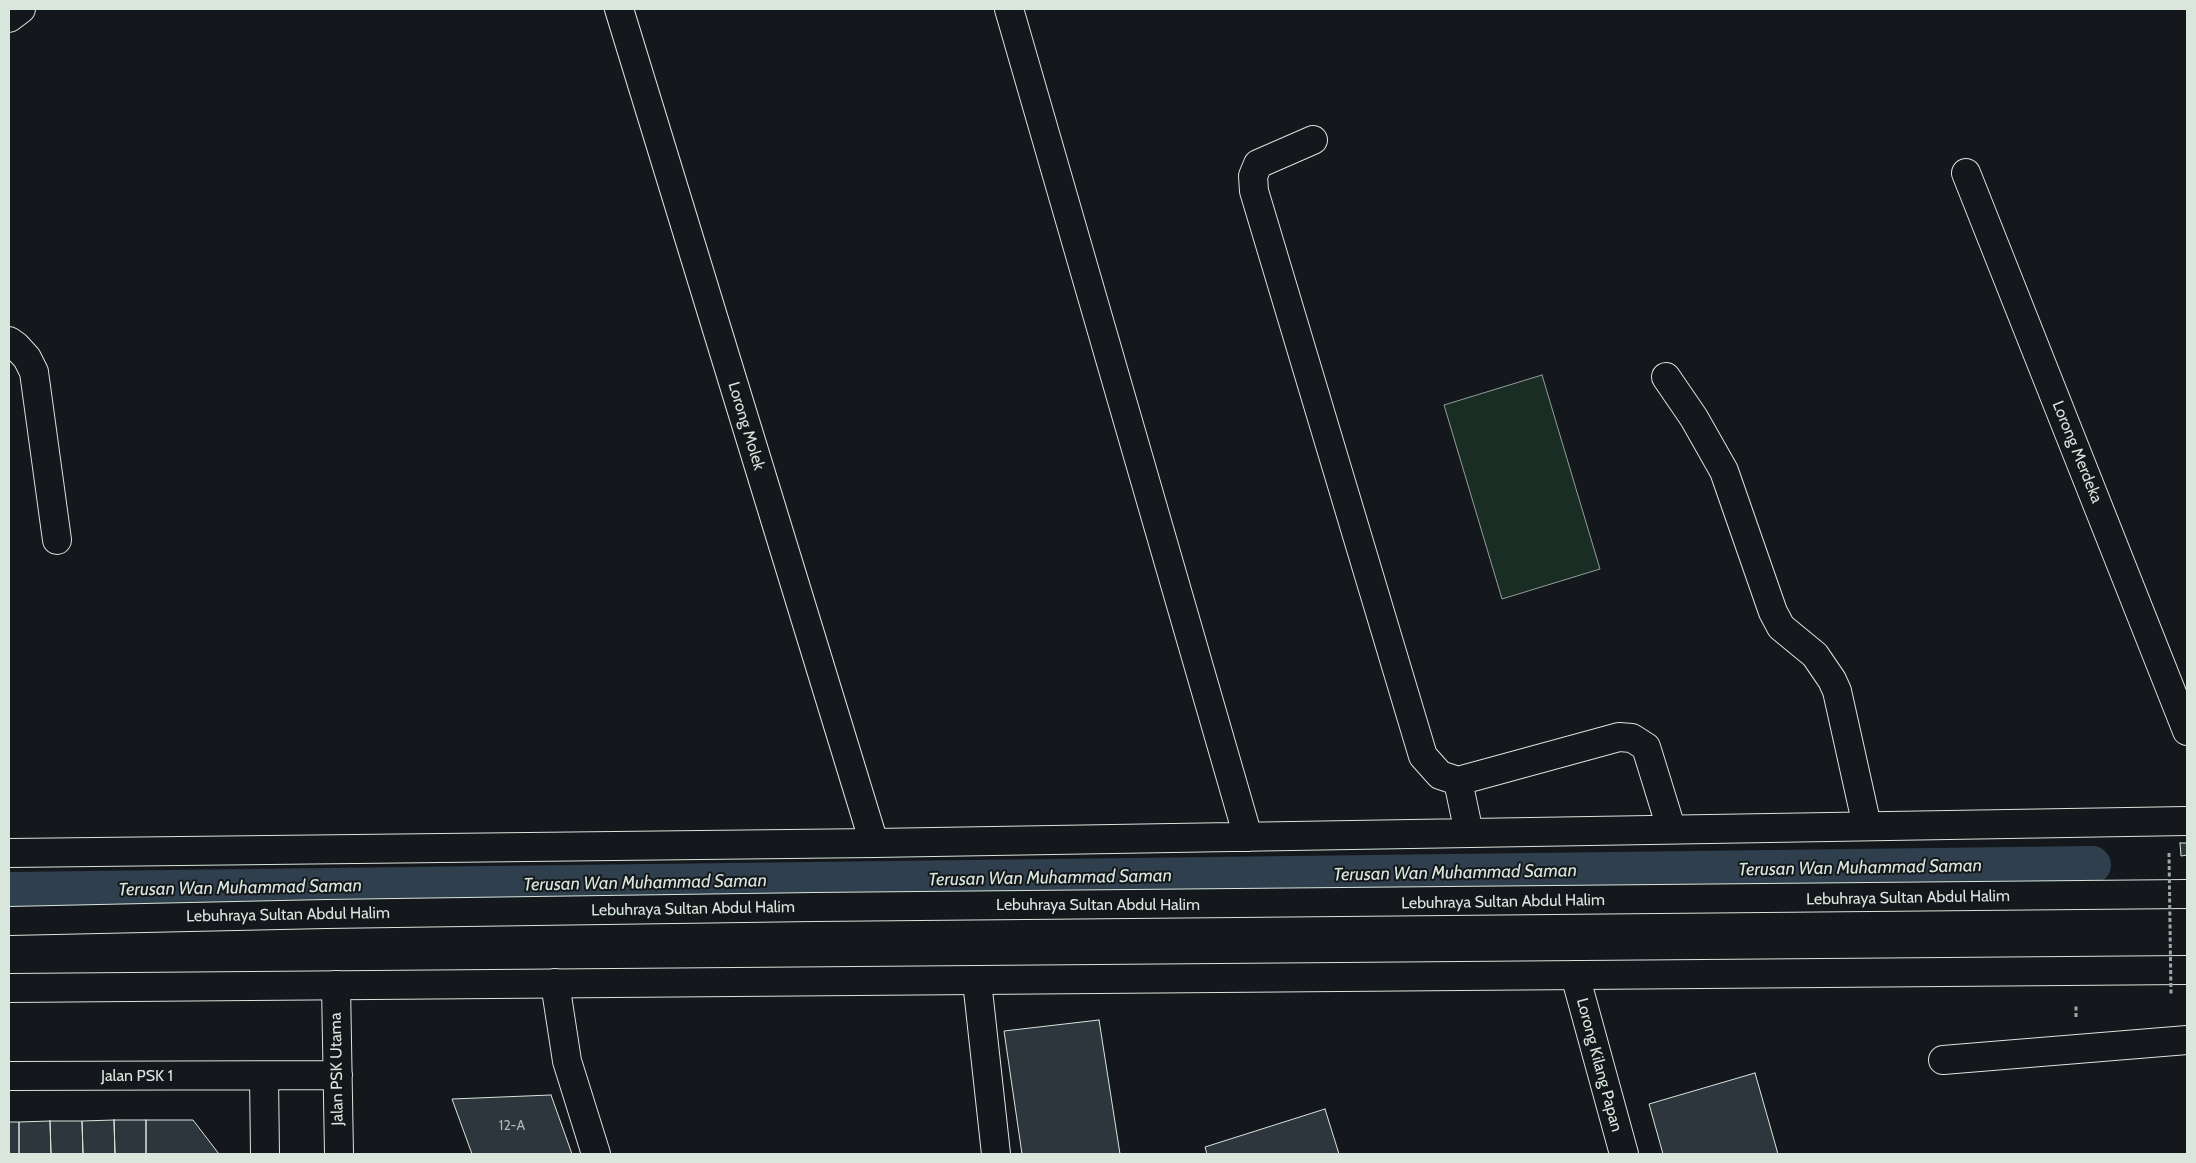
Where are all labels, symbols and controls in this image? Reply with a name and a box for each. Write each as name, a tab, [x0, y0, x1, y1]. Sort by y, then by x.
street label: Lorong Molek	[723, 379, 769, 473]
street label: Lorong Merdeka	[2048, 398, 2106, 506]
water label: Terusan Wan Muhammad Saman	[1738, 855, 1982, 881]
water label: Terusan Wan Muhammad Saman	[1333, 860, 1577, 886]
water label: Terusan Wan Muhammad Saman	[928, 865, 1172, 891]
water label: Terusan Wan Muhammad Saman	[523, 870, 767, 896]
water label: Terusan Wan Muhammad Saman	[118, 875, 362, 901]
street label: Lebuhraya Sultan Abdul Halim	[1806, 887, 2010, 909]
street label: Lebuhraya Sultan Abdul Halim	[1401, 891, 1605, 913]
street label: Lebuhraya Sultan Abdul Halim	[996, 895, 1200, 915]
street label: Lebuhraya Sultan Abdul Halim	[591, 898, 795, 920]
street label: Lebuhraya Sultan Abdul Halim	[186, 904, 390, 926]
street label: Lorong Kilang Papan	[1572, 996, 1626, 1134]
street label: Jalan PSK Utama	[326, 1012, 348, 1126]
street label: Jalan PSK 1	[101, 1066, 173, 1086]
house number: 12-A	[499, 1118, 525, 1134]

